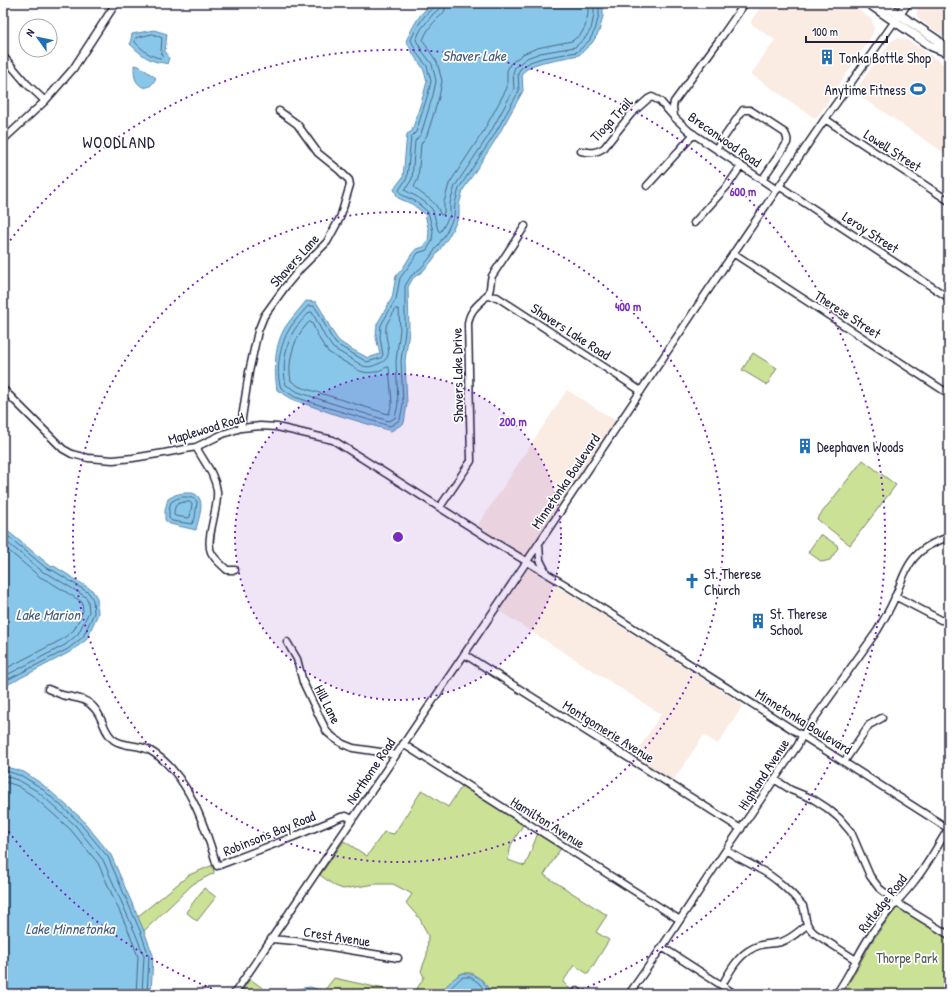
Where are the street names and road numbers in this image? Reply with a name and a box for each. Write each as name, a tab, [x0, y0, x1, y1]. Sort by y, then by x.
street label: Tioga Trail	[585, 92, 637, 146]
street label: Breconwood Road	[685, 107, 766, 171]
street label: Lowell Street	[861, 124, 925, 176]
street label: Leroy Street	[839, 207, 903, 258]
street label: Shavers Lane	[265, 229, 323, 291]
street label: Therese Street	[811, 285, 885, 343]
street label: Shavers Lake Road	[528, 298, 615, 364]
street label: Shavers Lake Drive	[447, 327, 467, 422]
street label: Maplewood Road	[166, 407, 247, 450]
street label: Minnetonka Boulevard	[526, 429, 604, 532]
street label: Hill Lane	[310, 681, 346, 727]
street label: Minnetonka Boulevard	[752, 684, 856, 759]
street label: Montgomerie Avenue	[559, 695, 659, 768]
street label: Northome Road	[341, 734, 399, 808]
street label: Highland Avenue	[733, 734, 794, 814]
street label: Hamilton Avenue	[507, 792, 589, 853]
street label: Robinsons Bay Road	[220, 806, 319, 861]
street label: Rutledge Road	[853, 869, 912, 937]
street label: Crest Avenue	[302, 921, 372, 951]

